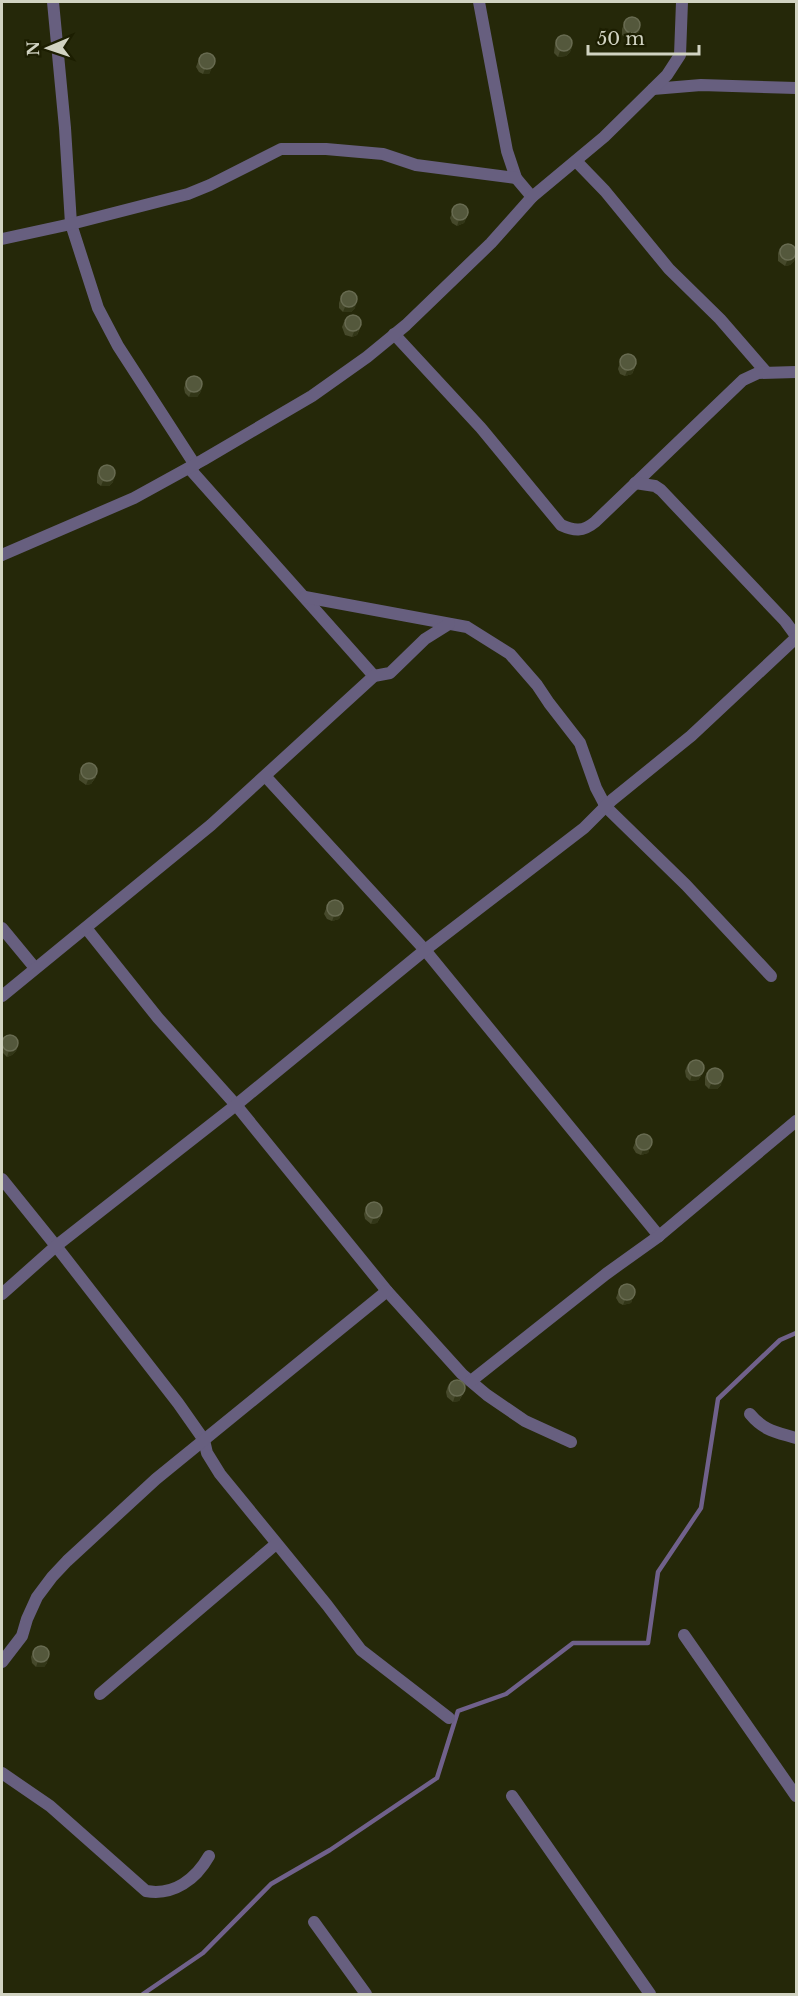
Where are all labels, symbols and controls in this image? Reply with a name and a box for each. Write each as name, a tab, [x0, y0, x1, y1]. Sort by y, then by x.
north arrow	[18, 18, 78, 78]
scale bar	[588, 18, 699, 56]
text: 50 m	[597, 28, 645, 50]
text: N	[23, 41, 43, 56]

